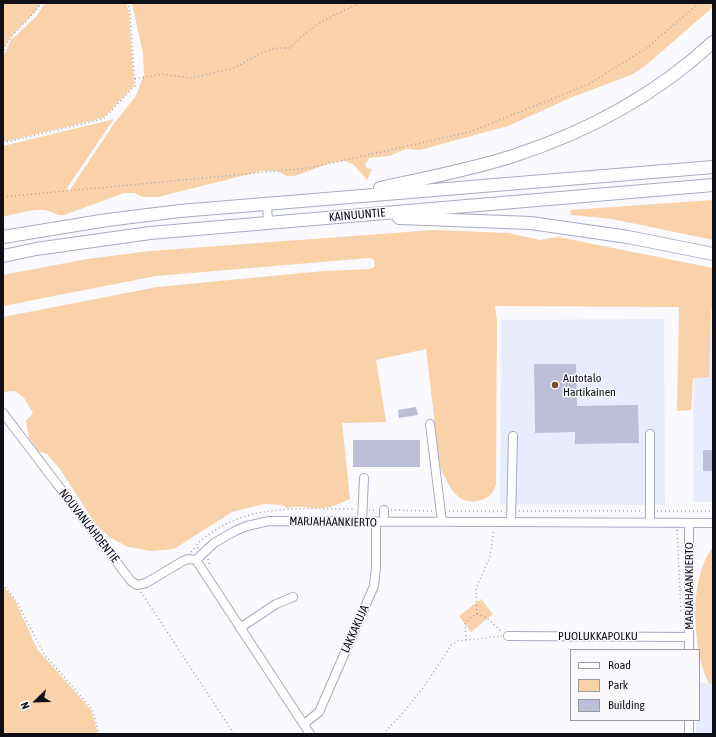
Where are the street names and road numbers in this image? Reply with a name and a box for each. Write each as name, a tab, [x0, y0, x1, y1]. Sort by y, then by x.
street label: KAINUUNTIE	[328, 205, 386, 225]
street label: NOUVANLAHDENTIE	[56, 486, 122, 566]
street label: MARJAHAANKIERTO	[289, 514, 377, 530]
street label: MARJAHAANKIERTO	[682, 542, 696, 630]
street label: LAKKAKUJA	[338, 603, 372, 655]
street label: PUOLUKKAPOLKU	[558, 629, 638, 643]

